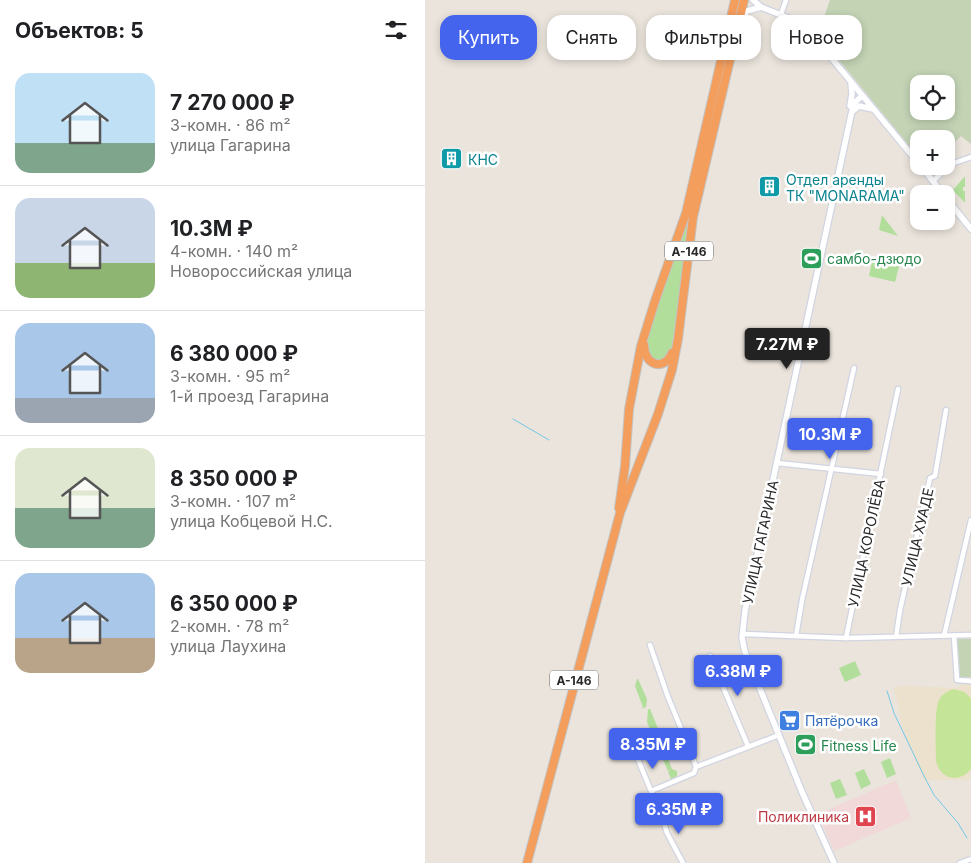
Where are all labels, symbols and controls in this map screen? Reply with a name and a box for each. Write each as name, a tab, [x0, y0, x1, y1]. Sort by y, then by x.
chip: Купить	[440, 15, 537, 60]
chip: Снять	[547, 15, 636, 60]
chip: Фильтры	[646, 15, 761, 60]
chip: Новое	[771, 15, 862, 60]
icon: filters	[382, 16, 410, 44]
text: Объектов: 5	[15, 18, 144, 43]
map controls	[910, 75, 955, 230]
button: locate	[910, 75, 955, 120]
text: 7 270 000 ₽	[170, 90, 294, 115]
icon: home	[55, 93, 115, 153]
text: 3-комн. · 86 m²	[170, 115, 291, 135]
button: +	[910, 130, 955, 175]
text: улица Гагарина	[170, 135, 291, 155]
building icon: КНС	[440, 147, 464, 171]
place label: КНС	[468, 151, 498, 168]
place label: Отдел аренды ТК "MONARAMA"	[786, 171, 905, 204]
building icon: Отдел аренды ТК "MONARAMA"	[758, 175, 782, 199]
button: −	[910, 185, 955, 230]
text: 10.3M ₽	[170, 216, 253, 241]
icon: home	[55, 218, 115, 278]
text: 4-комн. · 140 m²	[170, 241, 298, 261]
road number: А-146	[665, 242, 713, 260]
sports icon: самбо-дзюдо	[799, 246, 823, 270]
place label: самбо-дзюдо	[827, 250, 922, 267]
text: Новороссийская улица	[170, 261, 352, 281]
pin: 7.27M ₽	[741, 328, 833, 370]
text: 7.27M ₽	[756, 334, 818, 354]
text: 6 380 000 ₽	[170, 341, 298, 366]
icon: home	[55, 343, 115, 403]
text: 3-комн. · 95 m²	[170, 366, 290, 386]
text: 1-й проезд Гагарина	[170, 386, 329, 406]
pin: 10.3M ₽	[784, 418, 876, 460]
text: 10.3M ₽	[798, 424, 862, 444]
text: 8 350 000 ₽	[170, 466, 298, 491]
icon: home	[55, 468, 115, 528]
street label: УЛИЦА КОРОЛЁВА	[844, 477, 888, 609]
street label: УЛИЦА ГАГАРИНА	[739, 478, 782, 605]
street label: УЛИЦА ХУАДЕ	[897, 486, 937, 588]
text: 3-комн. · 107 m²	[170, 491, 296, 511]
text: улица Кобцевой Н.С.	[170, 511, 333, 531]
text: 6 350 000 ₽	[170, 591, 298, 616]
icon: home	[55, 593, 115, 653]
text: 2-комн. · 78 m²	[170, 616, 289, 636]
text: улица Лаухина	[170, 636, 286, 656]
pin: 6.38M ₽	[692, 654, 784, 697]
text: 6.38M ₽	[705, 661, 771, 681]
road number: А-146	[550, 670, 598, 690]
supermarket icon: Пятёрочка	[777, 708, 801, 732]
place label: Пятёрочка	[805, 712, 878, 729]
pin: 8.35M ₽	[607, 728, 699, 770]
sports icon: Fitness Life	[793, 733, 817, 757]
text: 8.35M ₽	[620, 734, 686, 754]
place label: Fitness Life	[821, 737, 897, 754]
pin: 6.35M ₽	[633, 792, 725, 835]
text: 6.35M ₽	[646, 799, 712, 819]
hospital icon: Поликлиника	[853, 804, 877, 828]
place label: Поликлиника	[758, 808, 849, 825]

